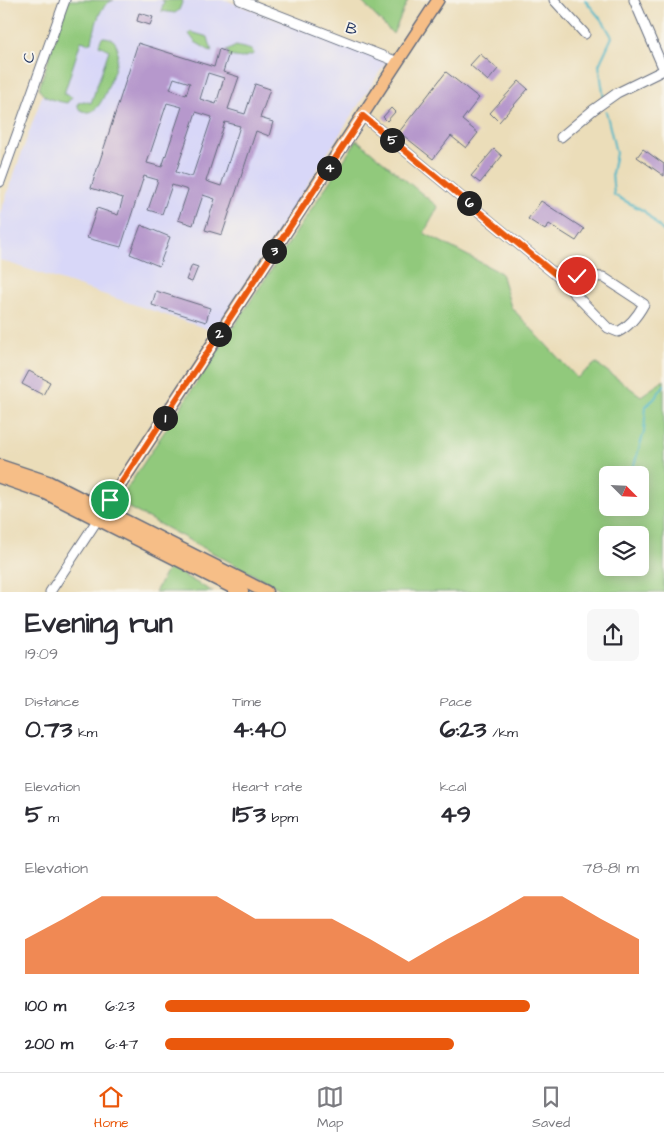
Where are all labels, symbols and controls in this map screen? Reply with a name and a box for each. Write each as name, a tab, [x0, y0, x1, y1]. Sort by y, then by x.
street label: B	[342, 17, 361, 41]
street label: C	[17, 48, 41, 66]
pin: 5	[380, 128, 404, 152]
text: 5	[388, 130, 397, 150]
pin: 4	[316, 156, 342, 180]
text: 4	[325, 158, 334, 178]
pin: 6	[456, 190, 482, 216]
text: 6	[465, 193, 474, 213]
pin: 3	[262, 238, 286, 264]
text: 3	[271, 241, 278, 261]
pin	[556, 255, 598, 297]
icon: check	[563, 262, 591, 290]
pin: 2	[206, 322, 232, 346]
text: 2	[215, 324, 224, 344]
pin: 1	[152, 406, 178, 430]
text: 1	[165, 408, 166, 428]
north arrow	[599, 466, 649, 516]
map controls	[599, 466, 649, 576]
pin	[89, 479, 131, 521]
icon: arrive	[96, 486, 124, 514]
button: layers	[599, 526, 649, 576]
text: Evening run	[25, 604, 173, 643]
button: share	[587, 609, 639, 661]
text: 19:09	[25, 643, 58, 665]
text: Distance	[25, 692, 79, 712]
text: Time	[232, 692, 262, 712]
text: Pace	[440, 692, 472, 712]
text: 0.73	[25, 712, 72, 747]
text: 4:40	[232, 712, 286, 747]
text: 6:23	[440, 712, 487, 747]
text: km	[72, 723, 98, 743]
text: /km	[487, 723, 518, 743]
text: Elevation	[25, 777, 80, 797]
text: Heart rate	[232, 777, 303, 797]
text: kcal	[440, 777, 466, 797]
text: 5	[25, 797, 43, 832]
text: 153	[232, 797, 266, 832]
text: 49	[440, 797, 471, 832]
text: m	[43, 808, 59, 828]
text: bpm	[266, 808, 298, 828]
text: Elevation	[25, 857, 88, 879]
text: 78–81 m	[583, 857, 639, 879]
text: 100 m	[25, 995, 66, 1017]
text: 6:23	[105, 995, 135, 1017]
text: 200 m	[25, 1033, 73, 1055]
text: 6:47	[105, 1033, 138, 1055]
tab: Home	[94, 1083, 129, 1133]
tab: Map	[316, 1083, 344, 1133]
tab: Saved	[532, 1083, 570, 1133]

